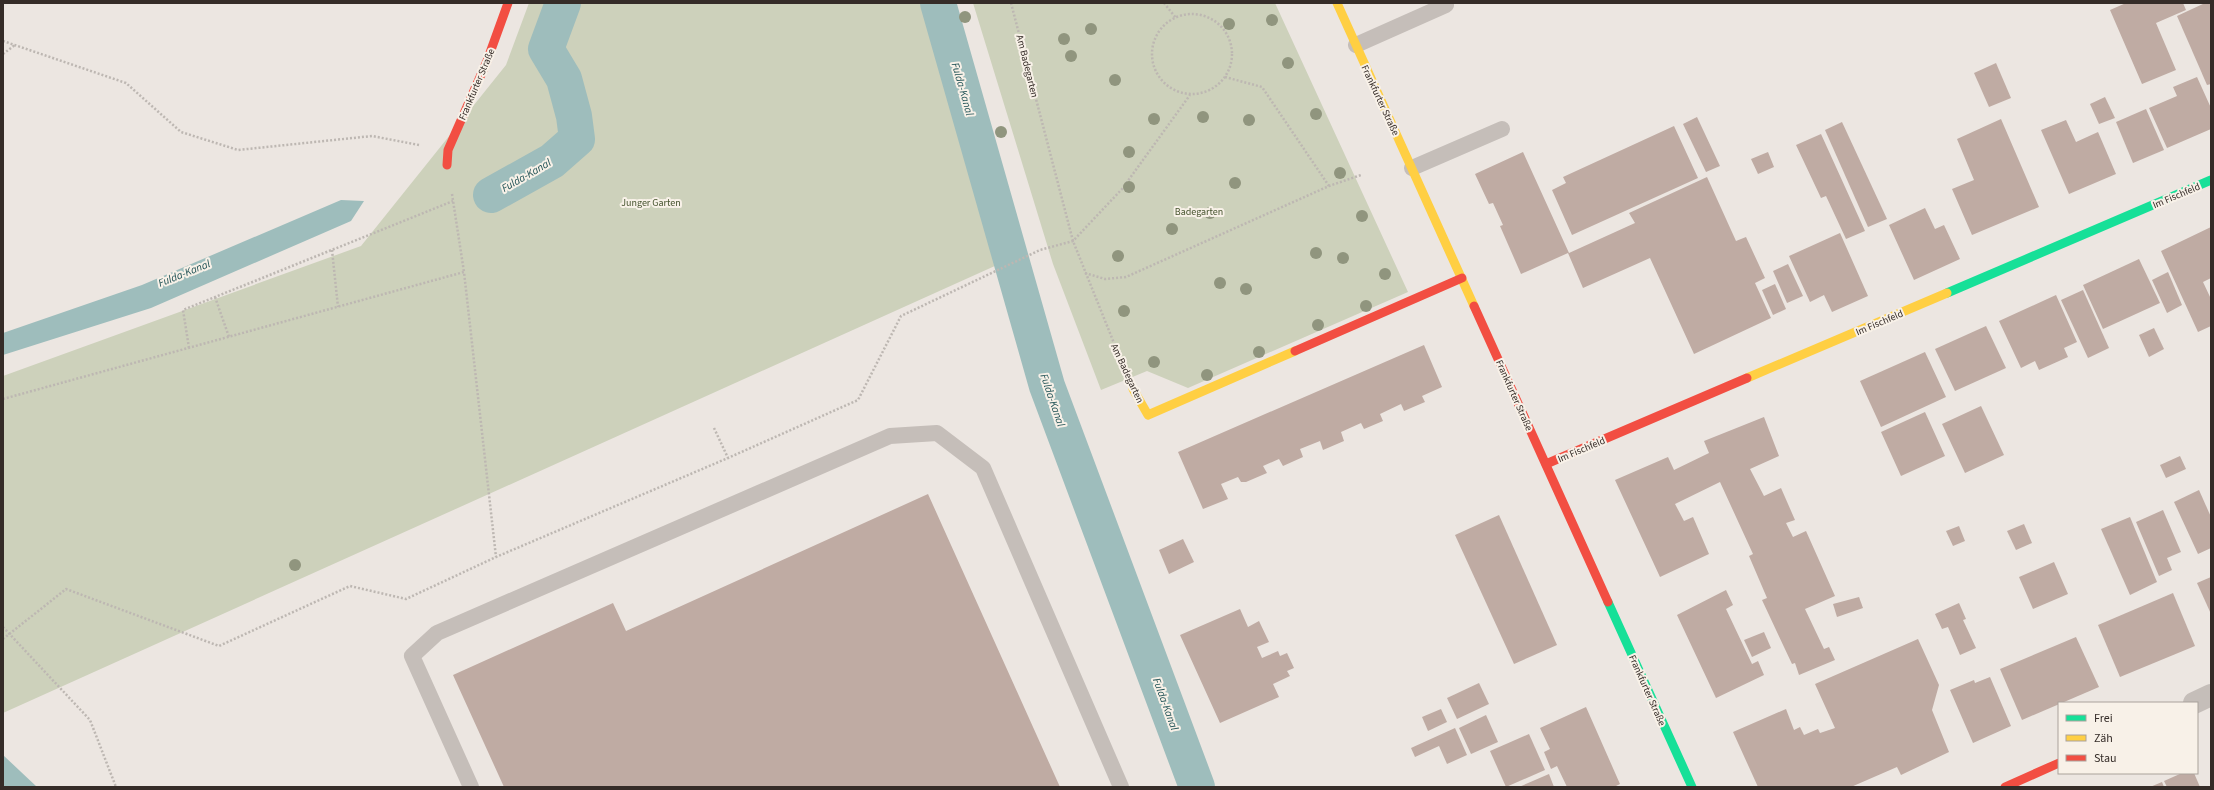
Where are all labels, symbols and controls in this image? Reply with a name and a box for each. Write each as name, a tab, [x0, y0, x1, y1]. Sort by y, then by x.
street label: Am Badegarten	[1012, 33, 1042, 99]
street label: Frankfurter Straße	[456, 46, 498, 122]
water label: Fulda-Kanal	[948, 61, 977, 118]
street label: Frankfurter Straße	[1358, 63, 1403, 138]
water label: Fulda-Kanal	[499, 155, 554, 196]
street label: Im Fischfeld	[2150, 180, 2202, 212]
park label: Junger Garten	[621, 196, 681, 210]
park label: Badegarten	[1175, 205, 1223, 219]
water label: Fulda-Kanal	[156, 256, 213, 291]
street label: Im Fischfeld	[1853, 307, 1905, 339]
street label: Am Badegarten	[1107, 341, 1147, 405]
street label: Frankfurter Straße	[1492, 358, 1536, 433]
water label: Fulda-Kanal	[1036, 372, 1069, 429]
street label: Im Fischfeld	[1555, 434, 1607, 466]
street label: Frankfurter Straße	[1625, 653, 1669, 728]
water label: Fulda-Kanal	[1149, 676, 1182, 733]
legend	[2058, 702, 2198, 774]
text: Frei	[2094, 710, 2113, 727]
text: Zäh	[2094, 730, 2113, 747]
text: Stau	[2094, 750, 2117, 767]

